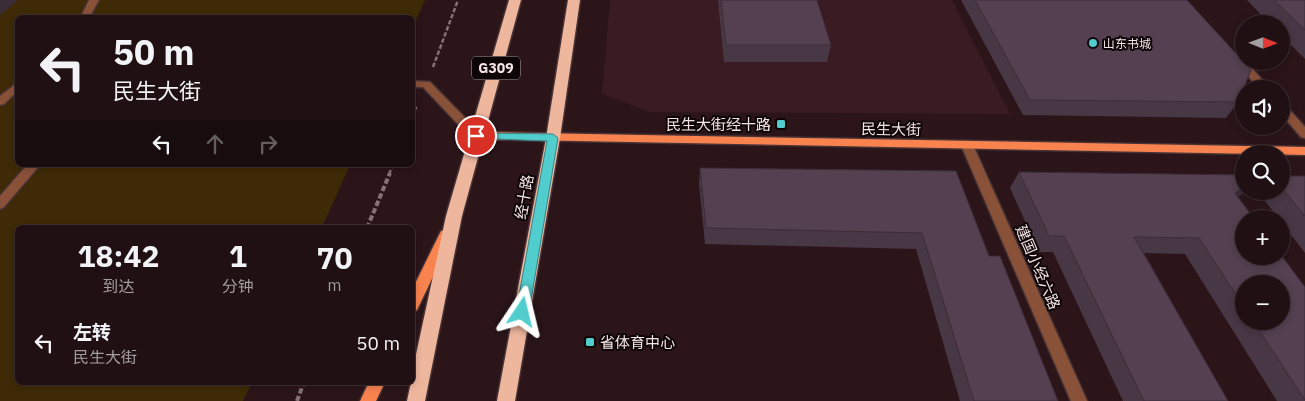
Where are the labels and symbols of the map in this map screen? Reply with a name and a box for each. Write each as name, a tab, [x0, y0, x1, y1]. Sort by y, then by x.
north arrow	[1235, 15, 1290, 70]
place label: 山东书城	[1103, 36, 1151, 51]
marker: 山东书城	[1087, 37, 1099, 49]
road number: G309	[472, 56, 520, 80]
pin	[455, 115, 497, 157]
place label: 民生大街经十路	[666, 115, 771, 134]
marker: 民生大街经十路	[775, 118, 787, 130]
street label: 民生大街	[861, 119, 921, 139]
street label: 经十路	[511, 173, 537, 221]
street label: 建国小经六路	[1012, 222, 1064, 312]
position arrow	[495, 285, 547, 337]
place label: 省体育中心	[600, 333, 675, 352]
marker: 省体育中心	[584, 336, 596, 348]

